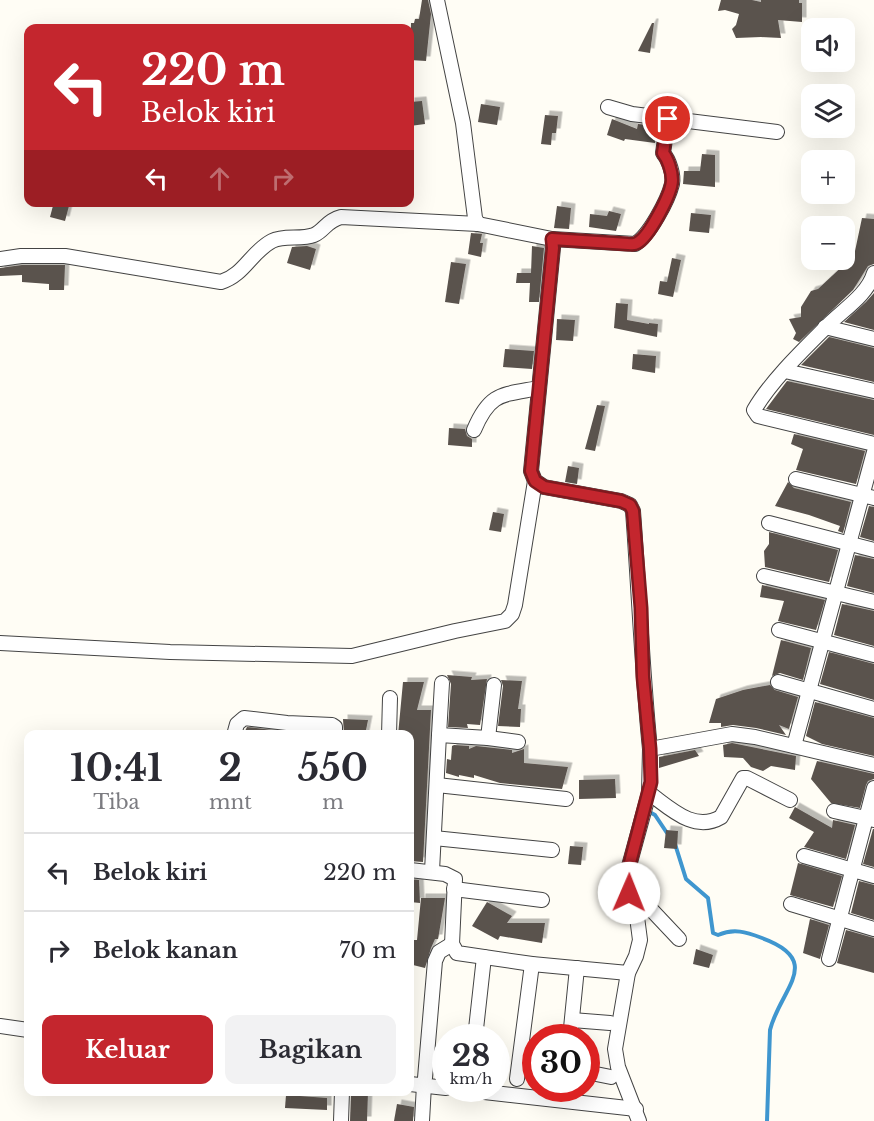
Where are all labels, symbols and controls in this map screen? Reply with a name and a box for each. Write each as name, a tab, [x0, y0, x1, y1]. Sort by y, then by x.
map controls	[801, 18, 855, 270]
button: sound	[801, 18, 855, 72]
text: 220 m	[141, 44, 285, 96]
icon: left	[42, 48, 120, 126]
button: layers	[801, 84, 855, 138]
pin	[642, 93, 693, 144]
text: Belok kiri	[141, 96, 276, 129]
icon: arrive	[651, 102, 684, 135]
button: +	[801, 150, 855, 204]
icon: left	[140, 162, 173, 195]
icon: ahead	[203, 162, 236, 195]
icon: right	[266, 162, 299, 195]
button: −	[801, 216, 855, 270]
text: 10:41	[70, 746, 163, 791]
text: 2	[219, 746, 242, 791]
text: 550	[298, 746, 368, 791]
text: Tiba	[93, 790, 140, 814]
text: mnt	[209, 790, 252, 814]
text: m	[322, 790, 344, 814]
icon: left	[42, 856, 75, 889]
text: Belok kiri	[93, 859, 207, 886]
text: 220 m	[323, 859, 396, 886]
position arrow	[597, 861, 661, 925]
icon: right	[42, 934, 75, 967]
text: Belok kanan	[93, 937, 238, 964]
text: 70 m	[339, 937, 396, 964]
button: Keluar	[42, 1015, 213, 1084]
button: Bagikan	[225, 1015, 396, 1084]
speed limit sign: 30	[522, 1024, 600, 1102]
text: 28	[452, 1037, 490, 1074]
text: km/h	[450, 1069, 492, 1088]

